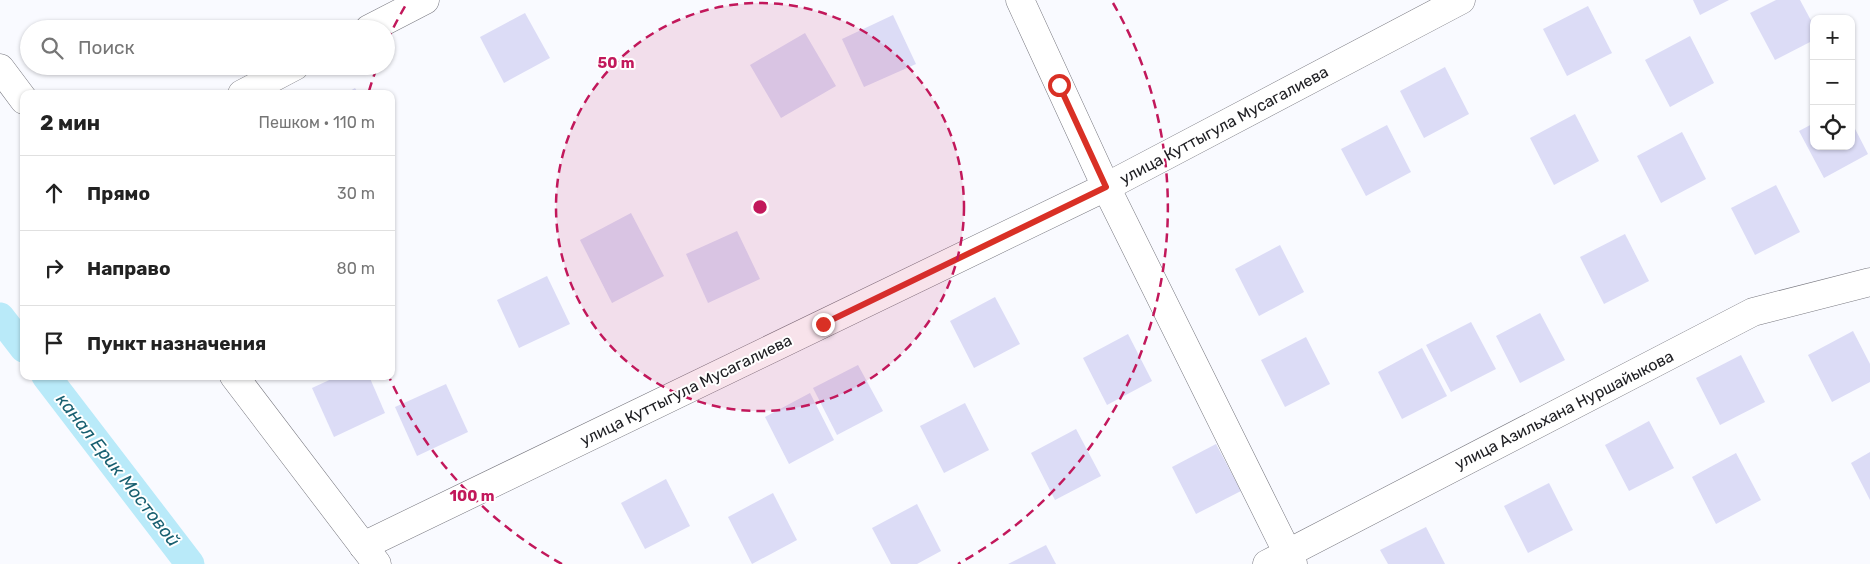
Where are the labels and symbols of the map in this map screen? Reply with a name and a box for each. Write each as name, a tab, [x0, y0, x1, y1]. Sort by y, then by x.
text: 50 m	[598, 54, 634, 72]
street label: улица Куттыгула Мусагалиева	[1117, 62, 1331, 188]
route start	[1048, 74, 1071, 97]
centre of rings	[751, 198, 769, 216]
route end	[812, 313, 835, 336]
street label: улица Куттыгула Мусагалиева	[577, 330, 795, 450]
street label: улица Азильхана Нуршайыкова	[1451, 346, 1677, 474]
water label: канал Ерик Мостовой	[51, 389, 185, 551]
text: 100 m	[450, 487, 494, 505]

